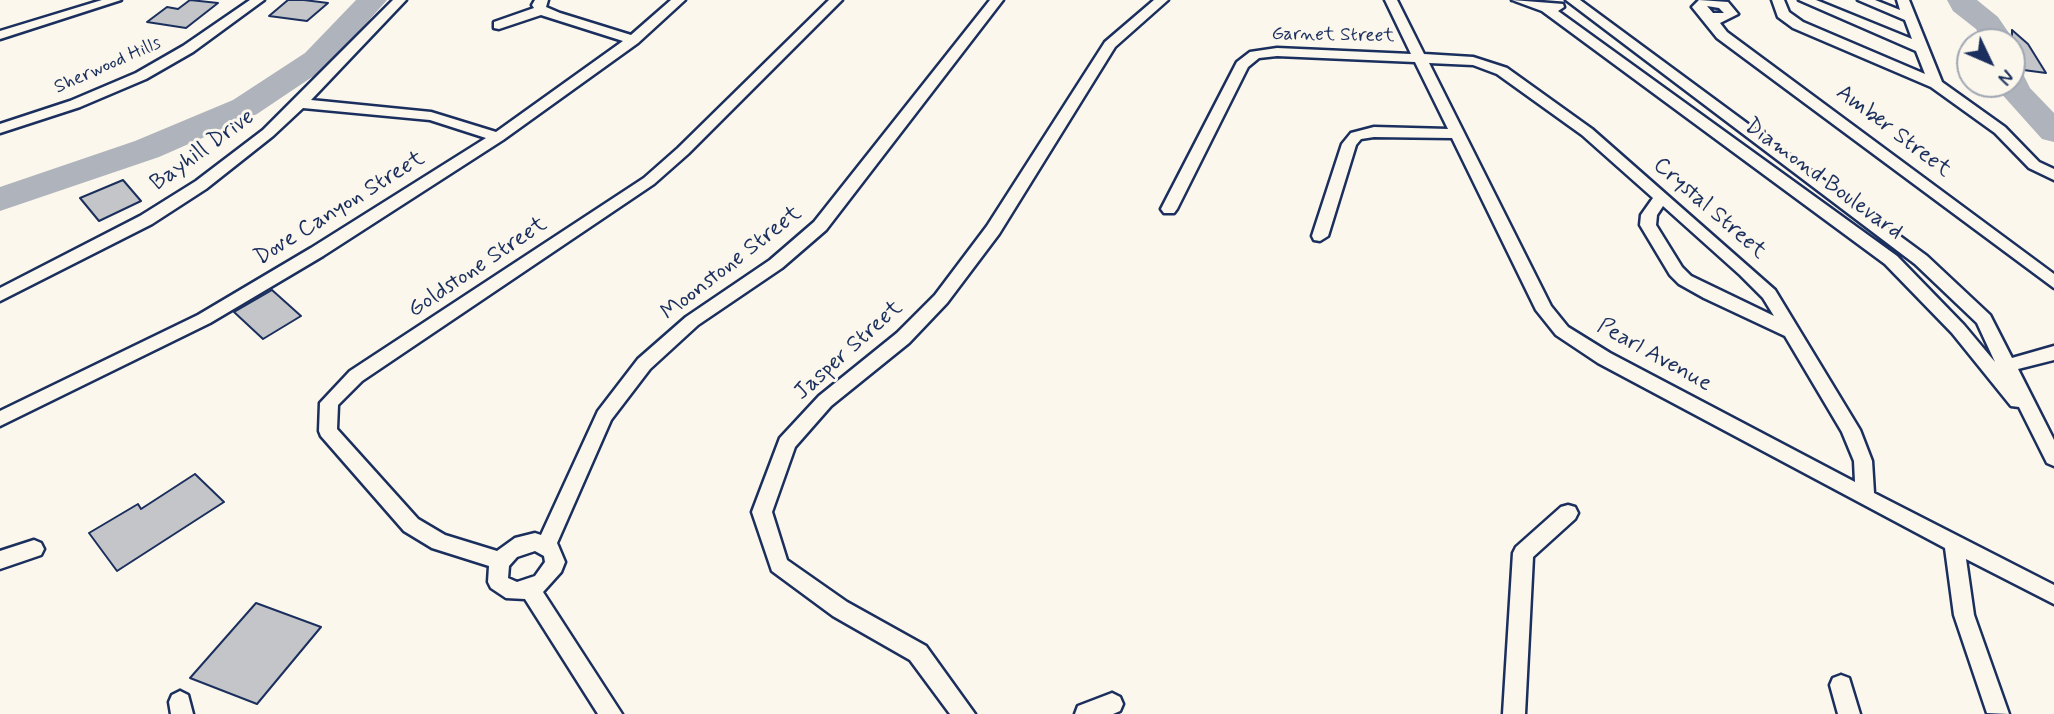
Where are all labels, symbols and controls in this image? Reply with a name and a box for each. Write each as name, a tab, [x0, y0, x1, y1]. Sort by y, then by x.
street label: Garnet Street	[1271, 24, 1395, 48]
north arrow	[1956, 28, 2026, 98]
street label: Sherwood Hills	[51, 32, 165, 100]
text: N	[1992, 63, 2018, 90]
street label: Amber Street	[1830, 80, 1956, 184]
street label: Bayhill Drive	[146, 104, 260, 198]
street label: Diamond Boulevard	[1738, 113, 1908, 247]
street label: Dove Canyon Street	[250, 145, 430, 273]
street label: Crystal Street	[1647, 152, 1771, 266]
street label: Moonstone Street	[656, 201, 808, 327]
street label: Goldstone Street	[403, 211, 553, 325]
street label: Jasper Street	[789, 295, 909, 407]
street label: Pearl Avenue	[1592, 313, 1716, 399]

